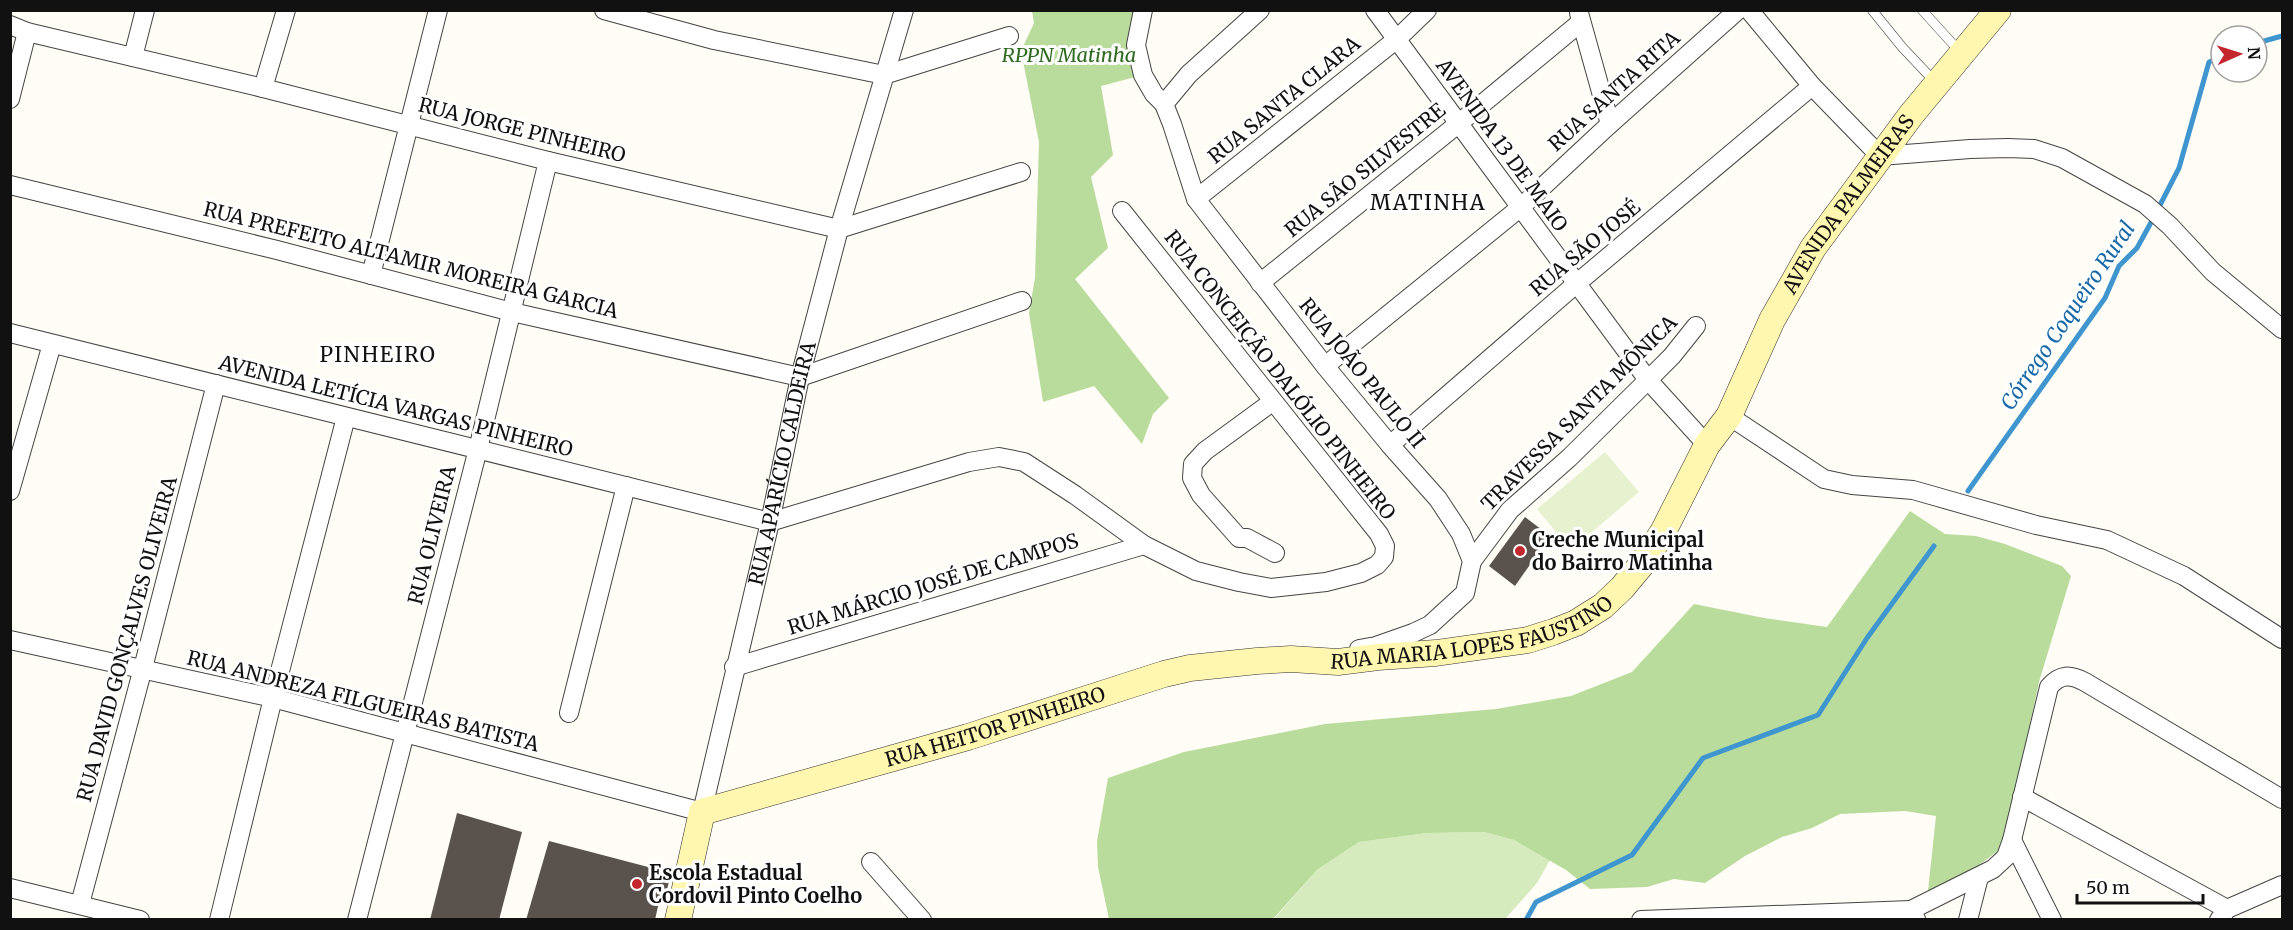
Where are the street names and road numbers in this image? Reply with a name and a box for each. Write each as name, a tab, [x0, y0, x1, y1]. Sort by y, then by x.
street label: RUA SANTA RITA	[1543, 25, 1685, 156]
street label: RUA SANTA CLARA	[1203, 30, 1365, 169]
street label: AVENIDA 13 DE MAIO	[1431, 53, 1574, 236]
street label: RUA JORGE PINHEIRO	[416, 92, 628, 167]
street label: RUA SÃO SILVESTRE	[1279, 96, 1450, 242]
street label: AVENIDA PALMEIRAS	[1776, 109, 1919, 299]
street label: RUA SÃO JOSÉ	[1523, 192, 1645, 301]
street label: RUA PREFEITO ALTAMIR MOREIRA GARCIA	[201, 196, 622, 323]
street label: RUA CONCEIÇÃO DALÓLIO PINHEIRO	[1159, 224, 1402, 525]
street label: RUA JOÃO PAULO II	[1294, 292, 1431, 453]
street label: TRAVESSA SANTA MÔNICA	[1475, 308, 1682, 516]
street label: RUA APARÍCIO CALDEIRA	[743, 338, 821, 588]
street label: AVENIDA LETÍCIA VARGAS PINHEIRO	[216, 347, 576, 462]
street label: RUA OLIVEIRA	[402, 462, 461, 607]
street label: RUA DAVID GONÇALVES OLIVEIRA	[71, 473, 182, 804]
street label: RUA MÁRCIO JOSÉ DE CAMPOS	[784, 525, 1081, 640]
street label: RUA MARIA LOPES FAUSTINO	[1330, 590, 1618, 674]
street label: RUA ANDREZA FILGUEIRAS BATISTA	[184, 645, 543, 757]
street label: RUA HEITOR PINHEIRO	[882, 681, 1108, 772]

